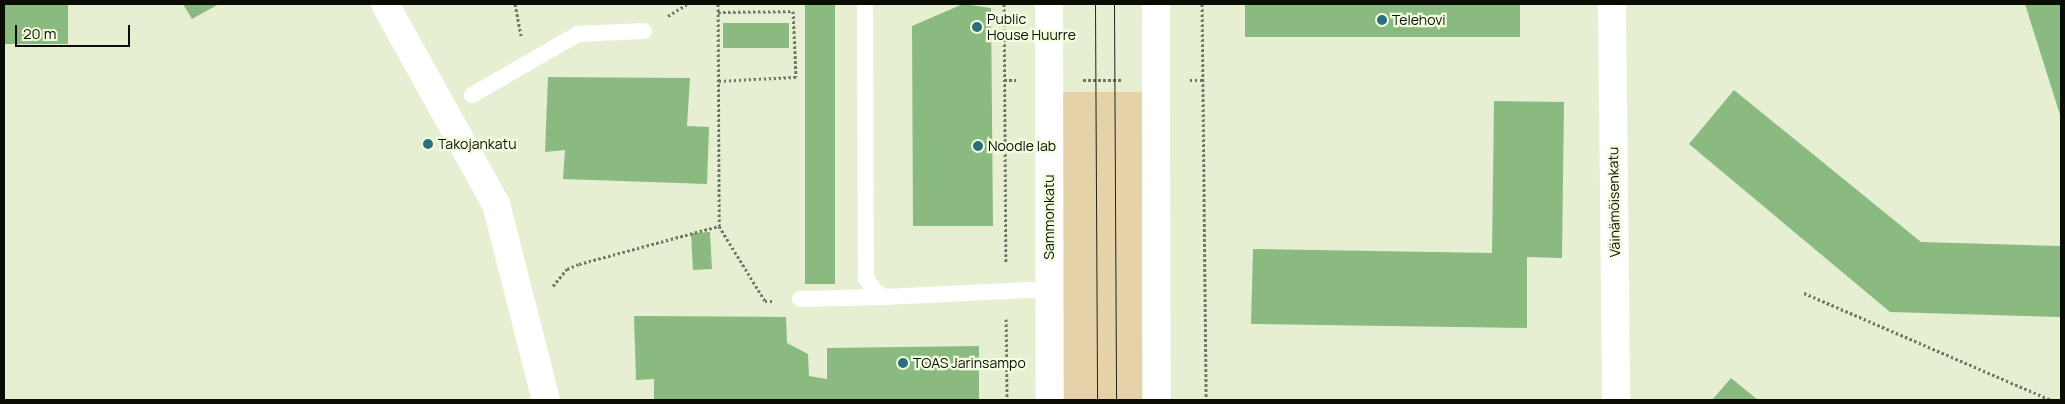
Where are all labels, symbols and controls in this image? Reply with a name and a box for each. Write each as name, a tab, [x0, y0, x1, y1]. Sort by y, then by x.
place label: Public House Huurre	[987, 11, 1076, 44]
place label: Telehovi	[1392, 12, 1446, 28]
marker: Telehovi	[1376, 14, 1388, 26]
scale bar	[18, 15, 132, 47]
marker: Public House Huurre	[971, 21, 983, 33]
text: 20 m	[23, 23, 56, 44]
place label: Takojankatu	[438, 136, 516, 152]
marker: Takojankatu	[422, 138, 434, 150]
place label: Noodle lab	[988, 138, 1056, 154]
marker: Noodle lab	[972, 140, 984, 152]
street label: Väinämöisenkatu	[1605, 147, 1623, 257]
street label: Sammonkatu	[1041, 174, 1057, 260]
place label: TOAS Jarinsampo	[913, 355, 1026, 371]
marker: TOAS Jarinsampo	[897, 357, 909, 369]

